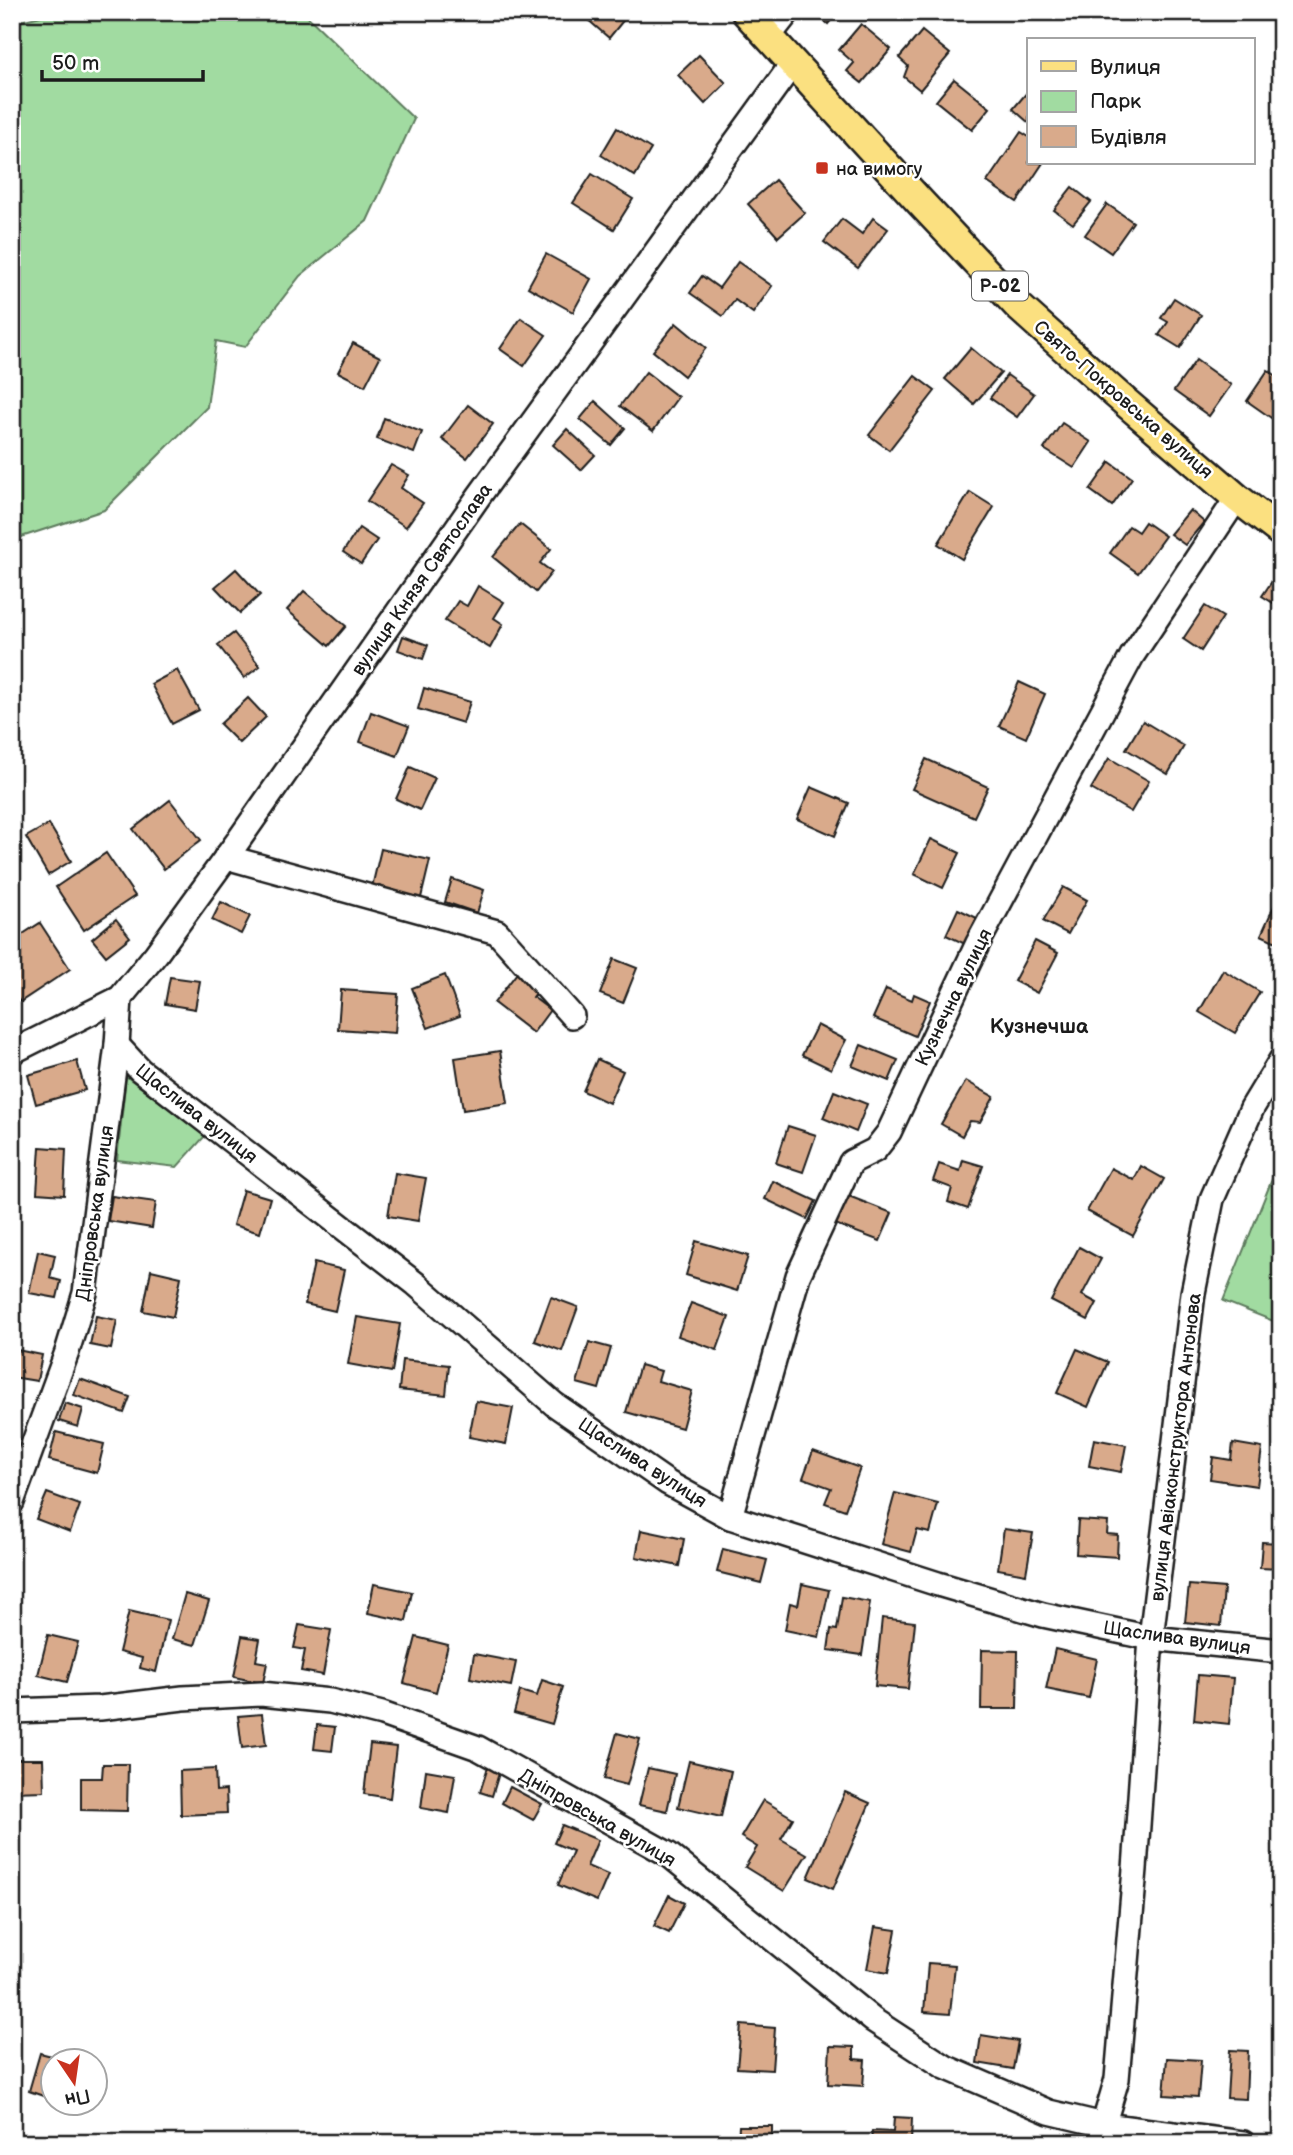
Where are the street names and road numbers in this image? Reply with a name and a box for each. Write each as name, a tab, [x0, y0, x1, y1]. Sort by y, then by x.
road number: Р-02	[972, 272, 1028, 300]
street label: Свято-Покровська вулиця	[1029, 316, 1217, 484]
street label: вулиця Князя Святослава	[347, 479, 497, 680]
street label: Кузнечна вулиця	[911, 925, 998, 1070]
street label: Щаслива вулиця	[130, 1059, 262, 1169]
street label: Дніпровська вулиця	[72, 1124, 119, 1303]
street label: вулиця Авіаконструктора Антонова	[1146, 1292, 1207, 1603]
street label: Щаслива вулиця	[574, 1413, 711, 1513]
street label: Щаслива вулиця	[1102, 1617, 1252, 1660]
street label: Дніпровська вулиця	[515, 1764, 680, 1873]

